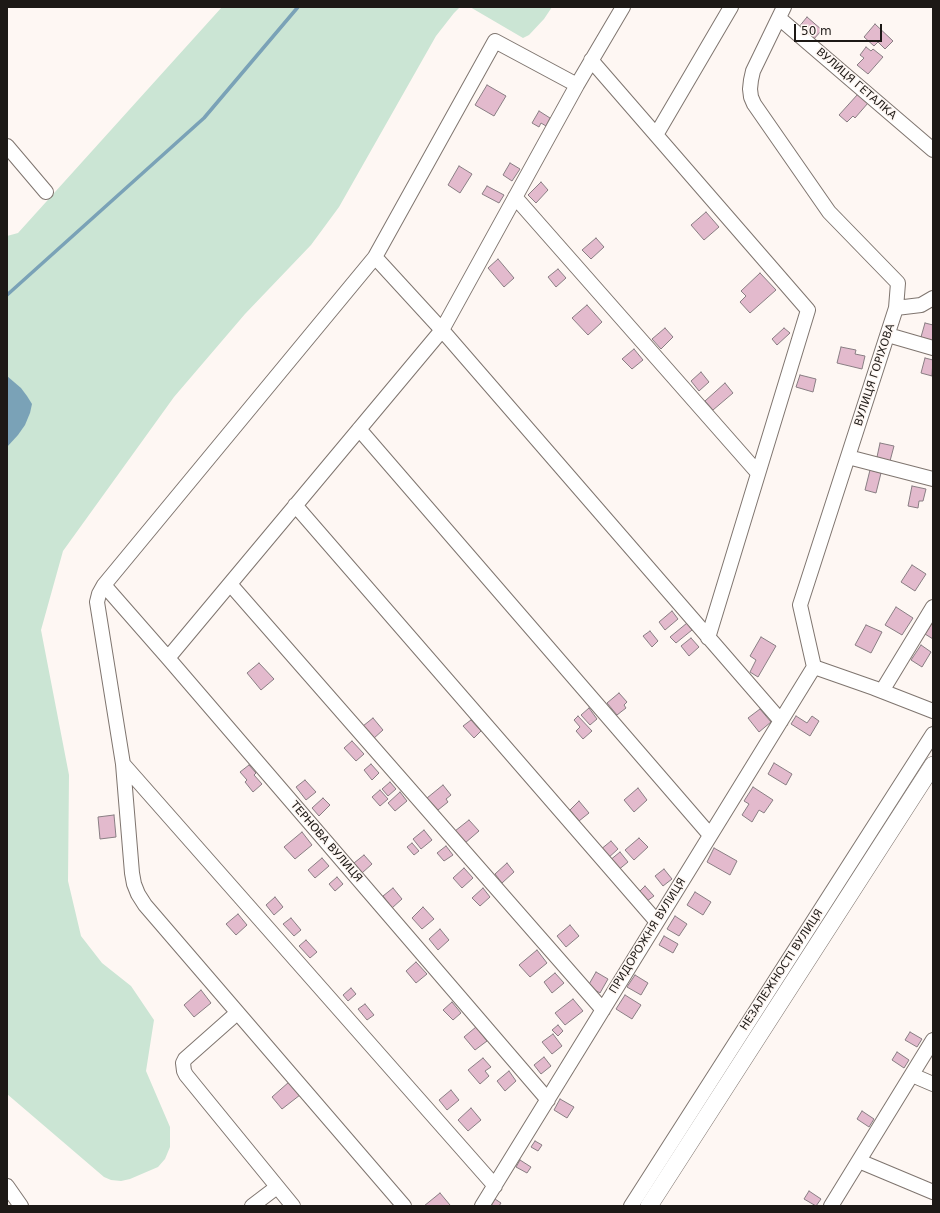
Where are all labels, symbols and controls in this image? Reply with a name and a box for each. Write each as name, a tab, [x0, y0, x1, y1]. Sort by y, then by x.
scale bar	[796, 16, 884, 42]
text: 50 m	[801, 24, 832, 38]
street label: ВУЛИЦЯ ГЕТАЛКА	[813, 46, 899, 122]
street label: ВУЛИЦЯ ГОРІХОВА	[852, 322, 898, 428]
street label: ТЕРНОВА ВУЛИЦЯ	[287, 799, 365, 885]
street label: ПРИДОРОЖНЯ ВУЛИЦЯ	[607, 876, 689, 996]
street label: НЕЗАЛЕЖНОСТІ ВУЛИЦЯ	[738, 907, 826, 1033]

